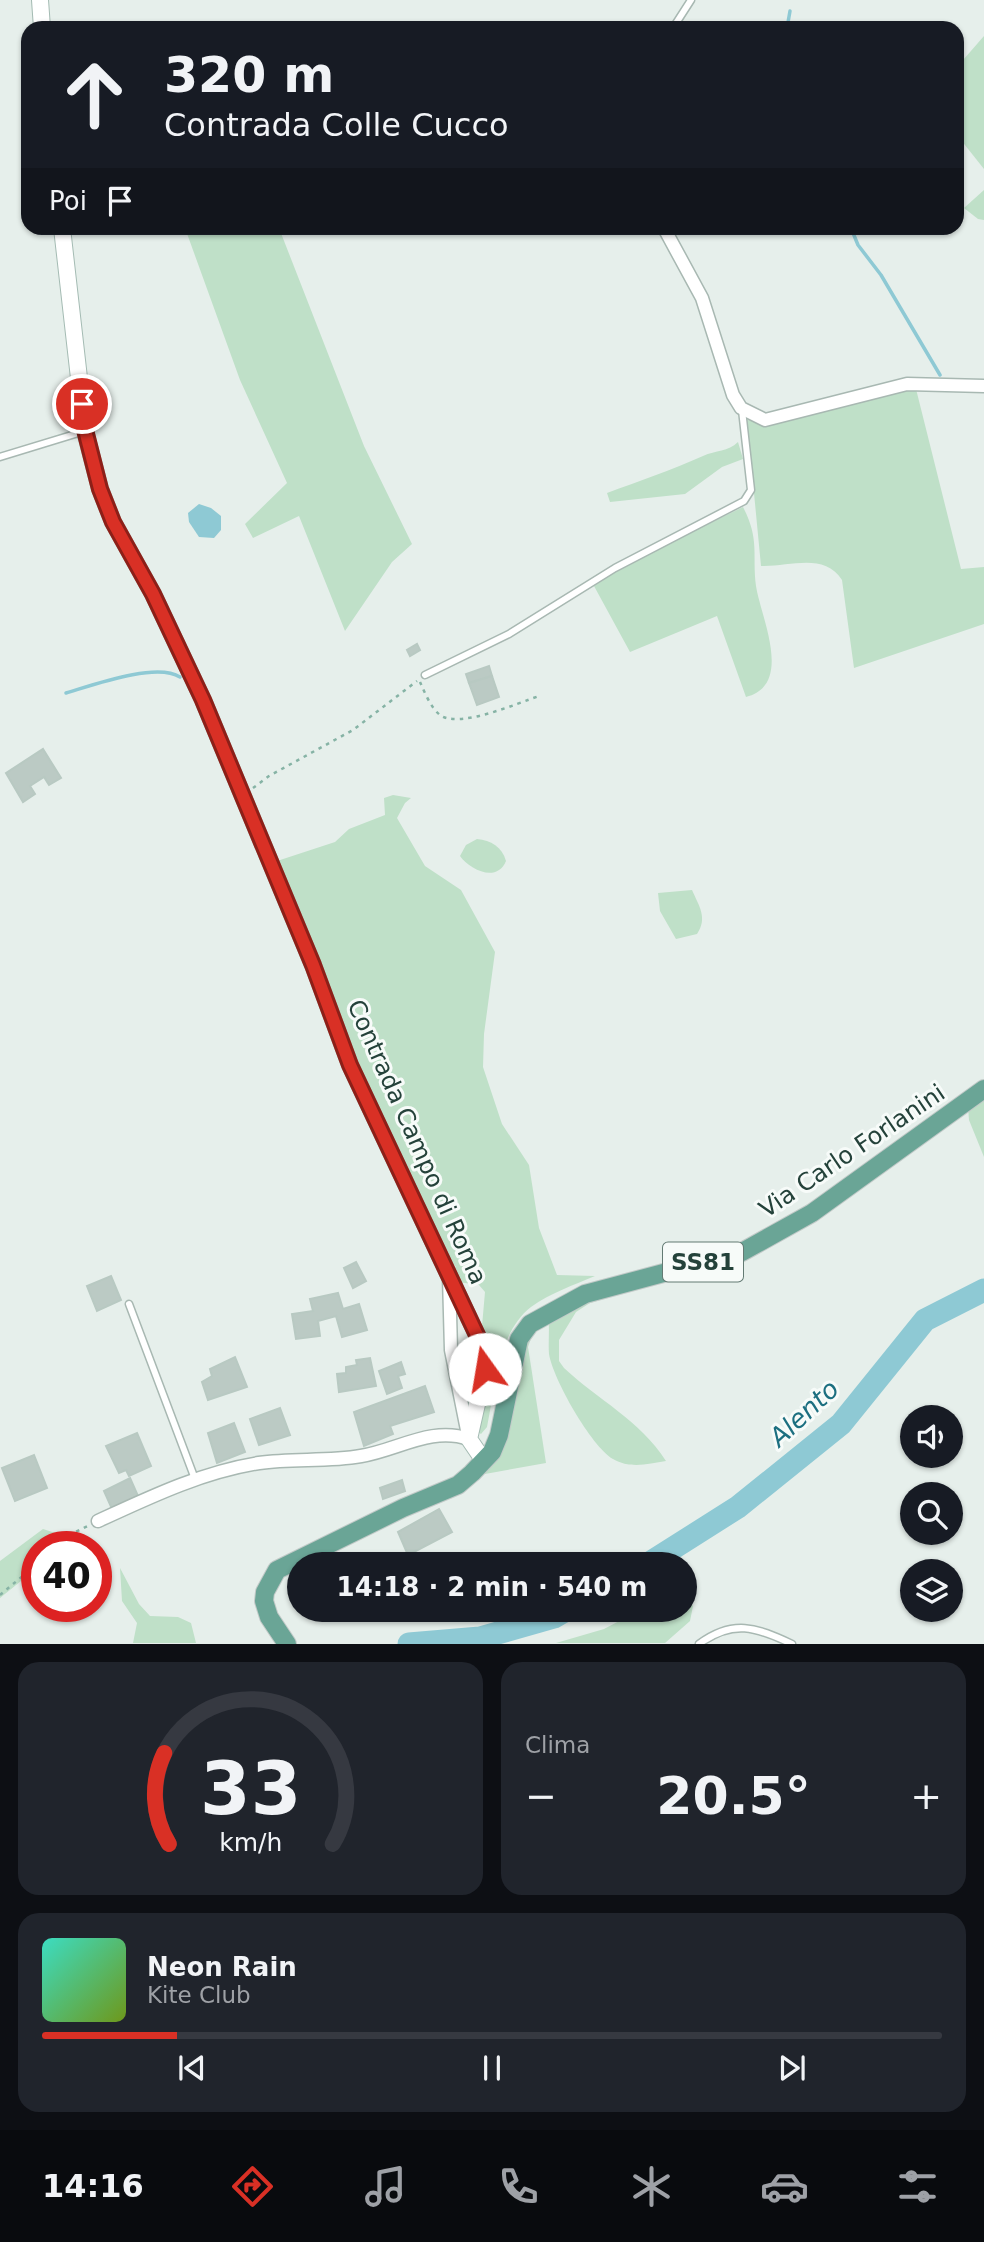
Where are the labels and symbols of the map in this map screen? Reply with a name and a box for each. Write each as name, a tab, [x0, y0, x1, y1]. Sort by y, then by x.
pin	[52, 374, 112, 434]
street label: Contrada Campo di Roma	[341, 995, 493, 1289]
street label: Via Carlo Forlanini	[754, 1078, 950, 1224]
road number: SS81	[663, 1242, 743, 1282]
position arrow	[448, 1332, 522, 1406]
water label: Alento	[762, 1374, 845, 1454]
speed limit sign: 40	[21, 1531, 112, 1622]

